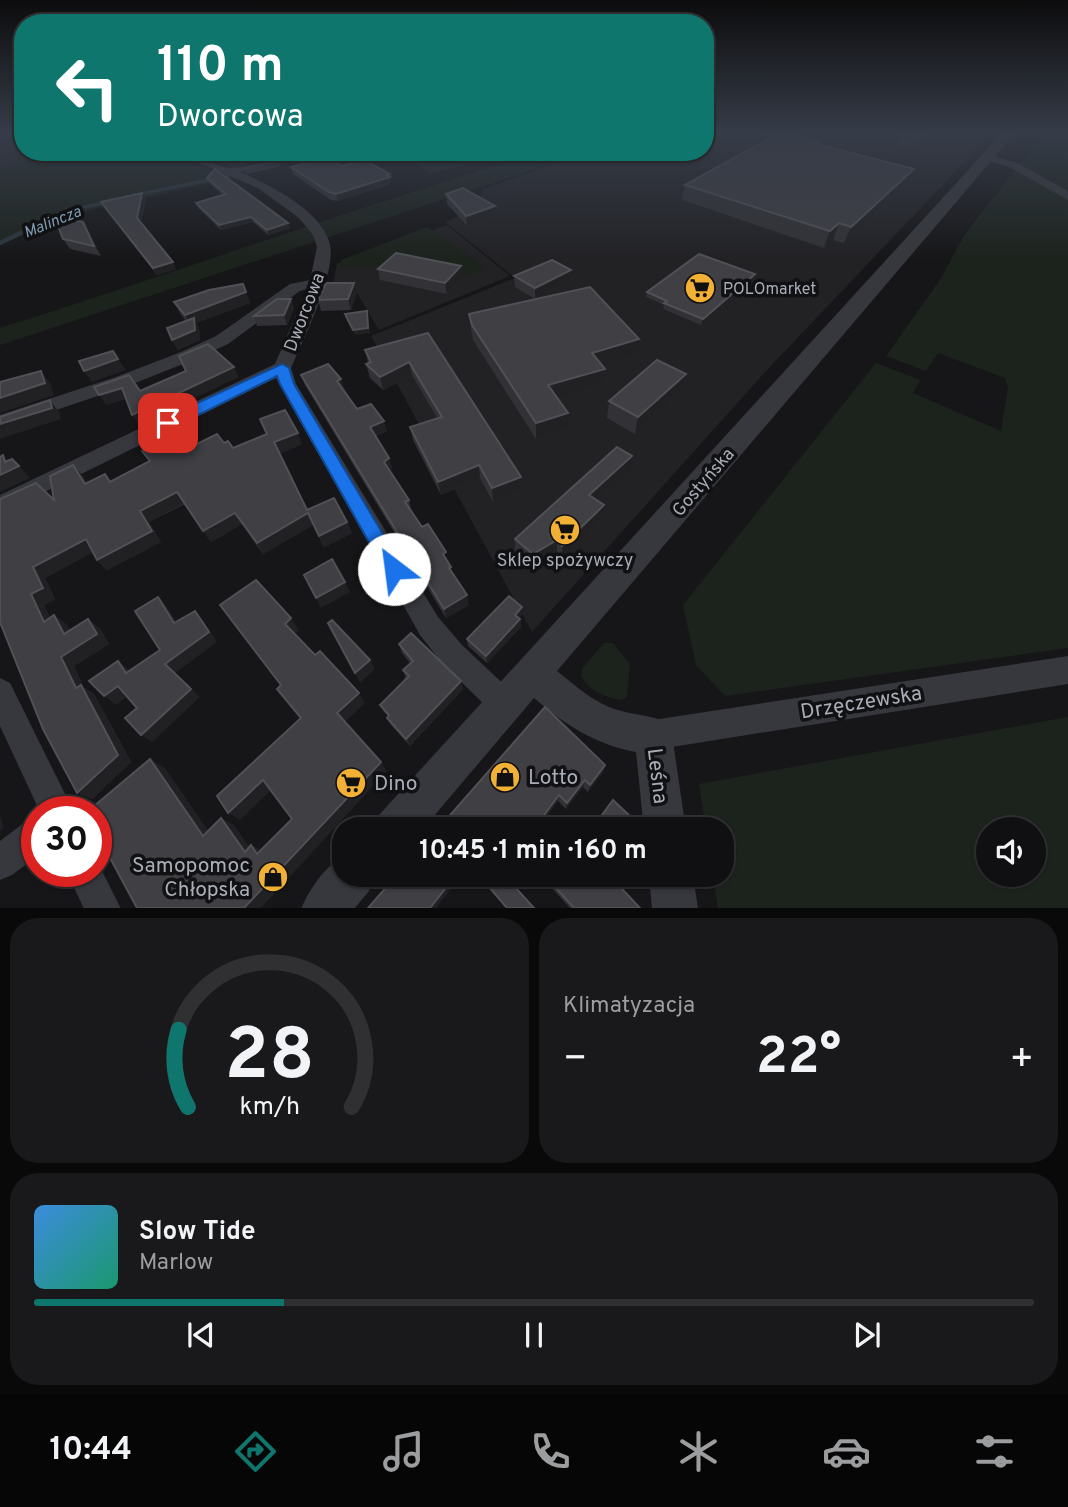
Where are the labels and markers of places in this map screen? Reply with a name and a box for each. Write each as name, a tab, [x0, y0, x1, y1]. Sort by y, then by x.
supermarket icon: POLOmarket	[683, 271, 717, 305]
place label: POLOmarket	[723, 280, 816, 300]
pin	[138, 393, 198, 453]
supermarket icon: Sklep spożywczy	[548, 513, 582, 547]
place label: Sklep spożywczy	[497, 550, 633, 573]
shop icon: Lotto	[488, 760, 522, 794]
place label: Lotto	[528, 765, 578, 792]
supermarket icon: Dino	[334, 766, 368, 800]
place label: Dino	[374, 771, 418, 798]
place label: Samopomoc Chłopska	[132, 853, 250, 904]
shop icon: Samopomoc Chłopska	[256, 860, 290, 894]

